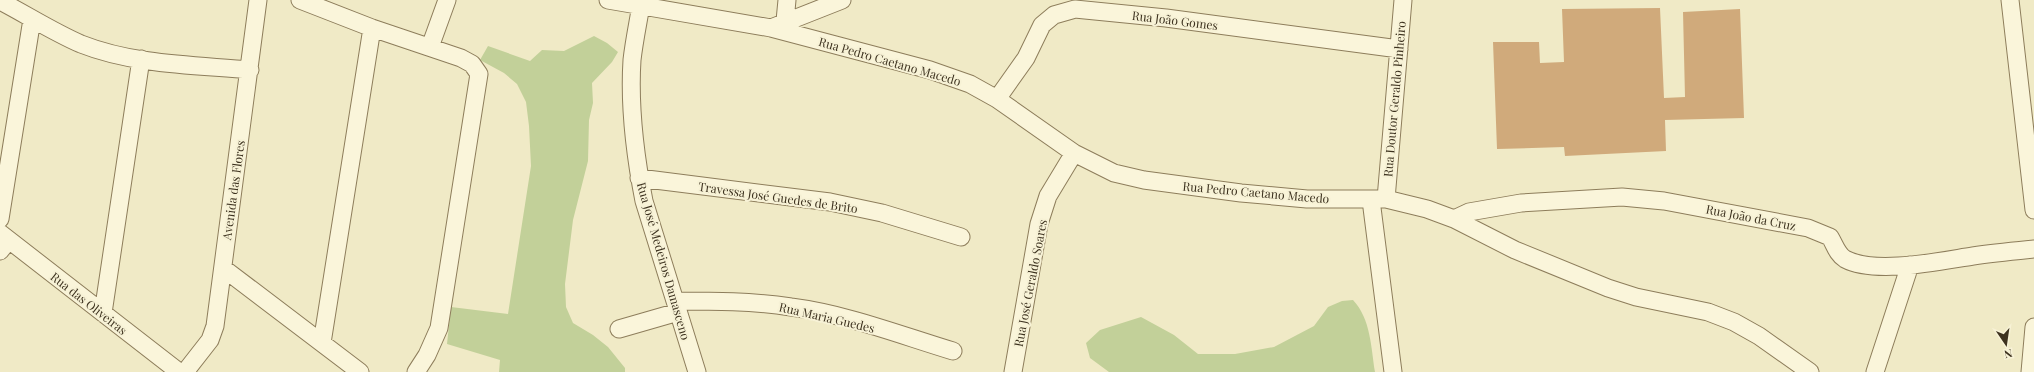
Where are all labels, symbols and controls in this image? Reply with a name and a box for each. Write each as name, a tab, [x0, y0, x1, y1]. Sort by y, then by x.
street label: Rua João Gomes	[1131, 7, 1219, 33]
street label: Rua Doutor Geraldo Pinheiro	[1379, 20, 1409, 178]
street label: Rua Pedro Caetano Macedo	[817, 33, 963, 89]
street label: Avenida das Flores	[218, 139, 248, 242]
street label: Travessa José Guedes de Brito	[697, 178, 859, 216]
street label: Rua Pedro Caetano Macedo	[1182, 178, 1330, 206]
street label: Rua José Medeiros Damasceno	[634, 180, 694, 342]
street label: Rua João da Cruz	[1705, 200, 1798, 234]
street label: Rua José Geraldo Soares	[1010, 218, 1050, 348]
street label: Rua das Oliveiras	[48, 268, 130, 338]
street label: Rua Maria Guedes	[778, 298, 876, 336]
north arrow	[1986, 324, 2026, 364]
text: N	[2003, 346, 2014, 362]

